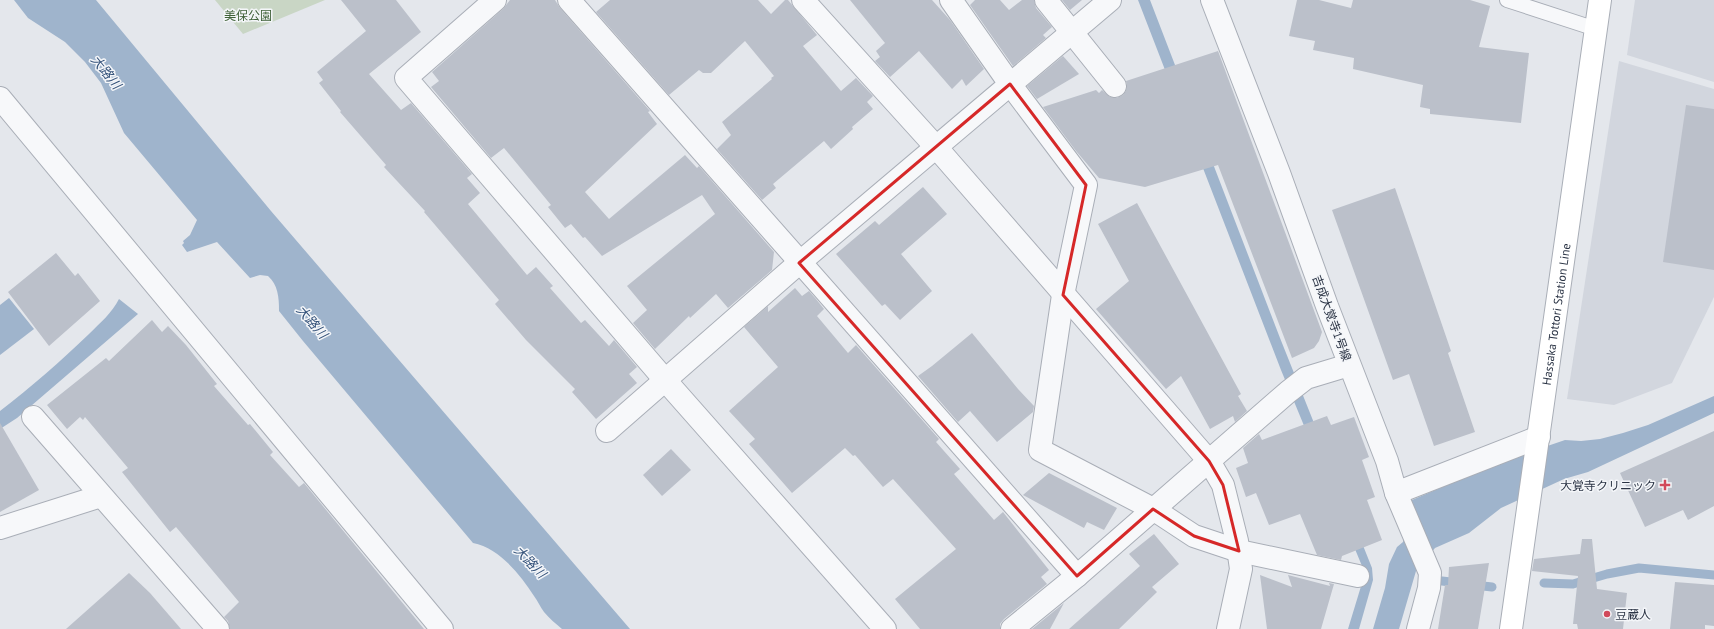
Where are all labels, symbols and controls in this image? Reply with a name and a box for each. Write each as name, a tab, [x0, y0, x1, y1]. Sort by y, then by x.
park label: 美保公園	[224, 8, 272, 23]
water label: 大路川	[87, 51, 126, 94]
street label: Hassaka Tottori Station Line	[1538, 242, 1573, 386]
street label: 吉成大覚寺1号線	[1309, 273, 1355, 363]
water label: 大路川	[293, 302, 333, 344]
place label: 大覚寺クリニック	[1560, 478, 1656, 493]
marker: 大覚寺クリニック	[1659, 479, 1671, 491]
water label: 大路川	[510, 542, 551, 583]
place label: 豆蔵人	[1615, 607, 1651, 622]
marker: 豆蔵人	[1602, 609, 1612, 619]

